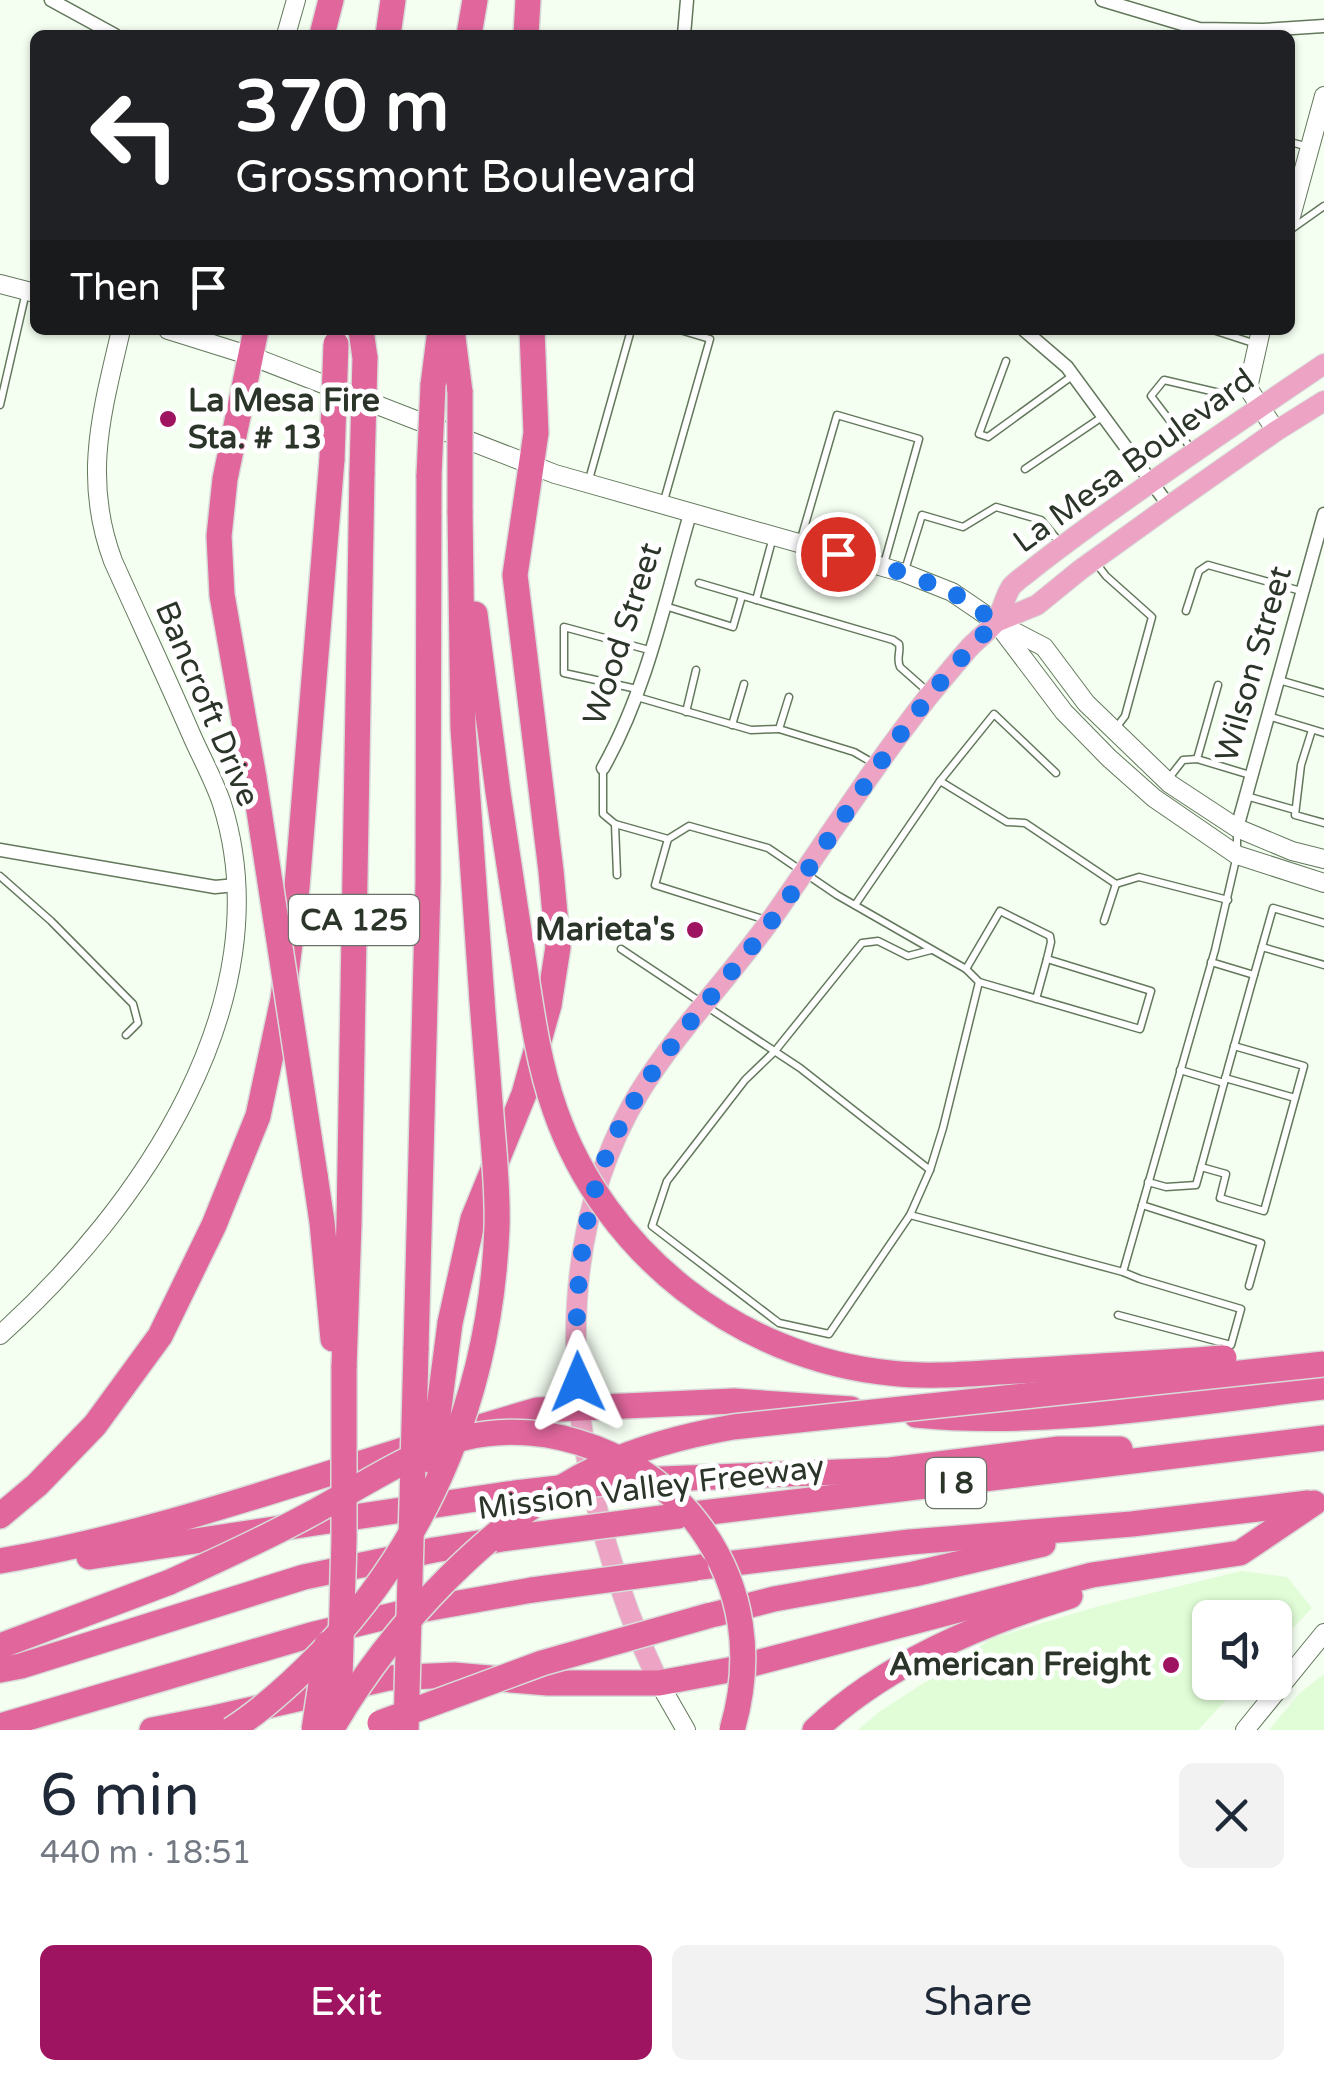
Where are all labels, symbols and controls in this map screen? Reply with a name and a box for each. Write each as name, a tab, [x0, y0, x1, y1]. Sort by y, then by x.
text: 370 m	[235, 66, 449, 150]
icon: left	[70, 70, 200, 200]
text: Grossmont Boulevard	[235, 151, 697, 205]
icon: arrive	[181, 260, 236, 315]
text: Then	[70, 265, 161, 311]
street label: La Mesa Boulevard	[1006, 361, 1262, 561]
place label: La Mesa Fire Sta. # 13	[188, 382, 380, 457]
marker: La Mesa Fire Sta. # 13	[157, 408, 179, 430]
pin	[796, 512, 881, 597]
icon: arrive	[811, 527, 866, 582]
street label: Wood Street	[576, 538, 670, 730]
street label: Wilson Street	[1208, 562, 1300, 766]
street label: Bancroft Drive	[147, 596, 267, 812]
road number: CA 125	[289, 895, 419, 945]
place label: Marieta's	[535, 911, 675, 949]
marker: Marieta's	[684, 919, 706, 941]
position arrow	[526, 1330, 630, 1434]
street label: Mission Valley Freeway	[476, 1448, 826, 1528]
road number: I 8	[926, 1458, 986, 1508]
map controls	[1192, 1600, 1292, 1700]
button: sound	[1192, 1600, 1292, 1700]
place label: American Freight	[889, 1646, 1152, 1684]
marker: American Freight	[1160, 1654, 1182, 1676]
text: 6 min	[40, 1760, 200, 1832]
button: close	[1179, 1763, 1284, 1868]
text: 440 m · 18:51	[40, 1834, 252, 1872]
button: Exit	[40, 1945, 652, 2060]
button: Share	[672, 1945, 1284, 2060]

